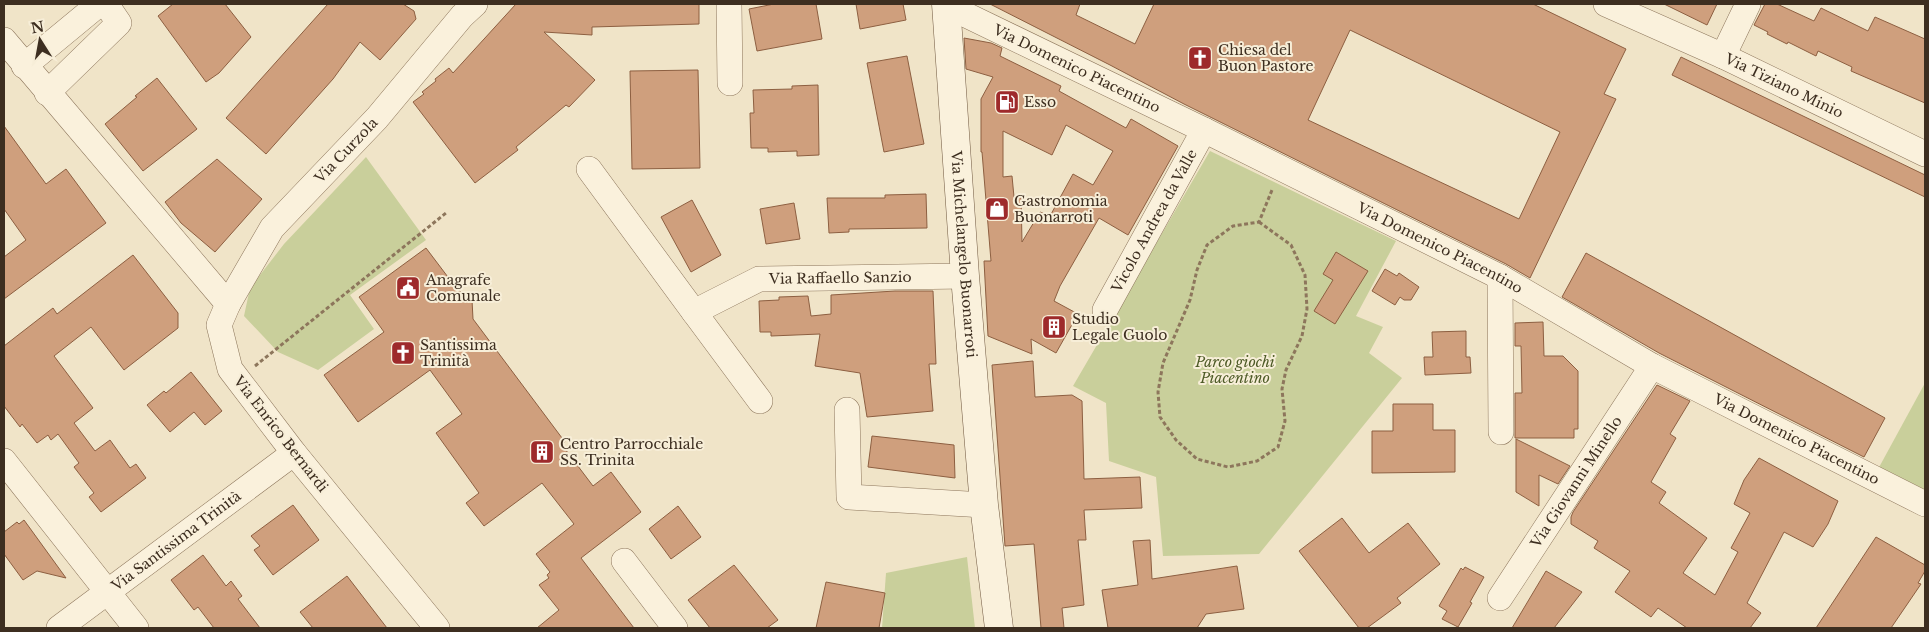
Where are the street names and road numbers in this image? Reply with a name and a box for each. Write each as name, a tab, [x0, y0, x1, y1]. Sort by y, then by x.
street label: Via Domenico Piacentino	[990, 20, 1163, 116]
street label: Via Tiziano Minio	[1721, 49, 1846, 122]
street label: Via Curzola	[310, 114, 382, 188]
street label: Vicolo Andrea da Valle	[1107, 146, 1201, 296]
street label: Via Michelangelo Buonarroti	[947, 149, 981, 359]
street label: Via Domenico Piacentino	[1353, 198, 1526, 297]
street label: Via Raffaello Sanzio	[768, 268, 912, 288]
street label: Via Enrico Bernardi	[229, 371, 332, 496]
street label: Via Domenico Piacentino	[1710, 389, 1883, 489]
street label: Via Giovanni Minello	[1526, 413, 1626, 552]
street label: Via Santissima Trinità	[107, 487, 245, 595]

